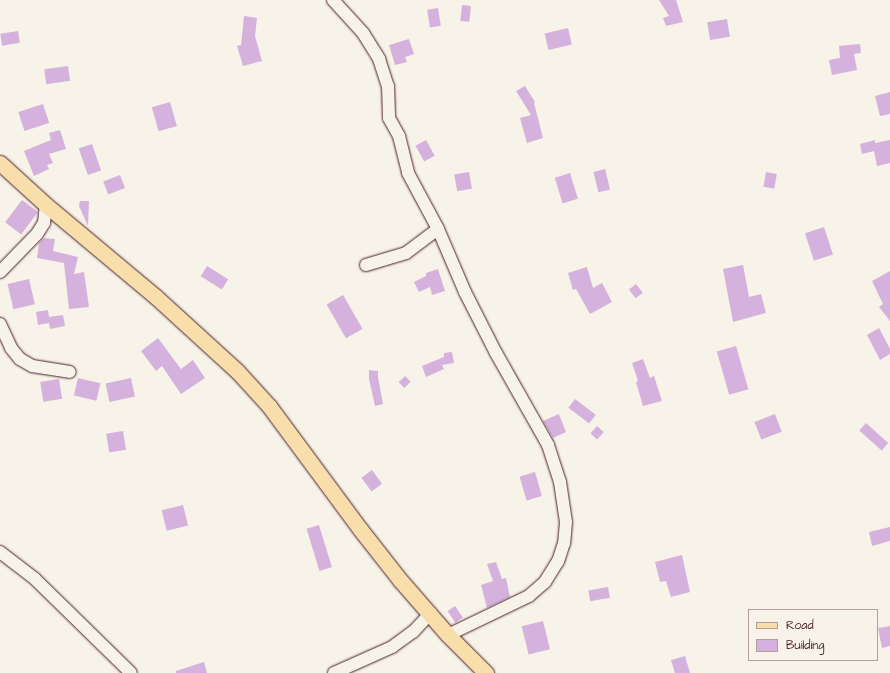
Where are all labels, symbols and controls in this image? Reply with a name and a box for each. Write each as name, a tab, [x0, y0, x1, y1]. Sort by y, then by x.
legend	[748, 609, 878, 661]
text: Road	[786, 617, 814, 634]
text: Building	[786, 637, 824, 654]

